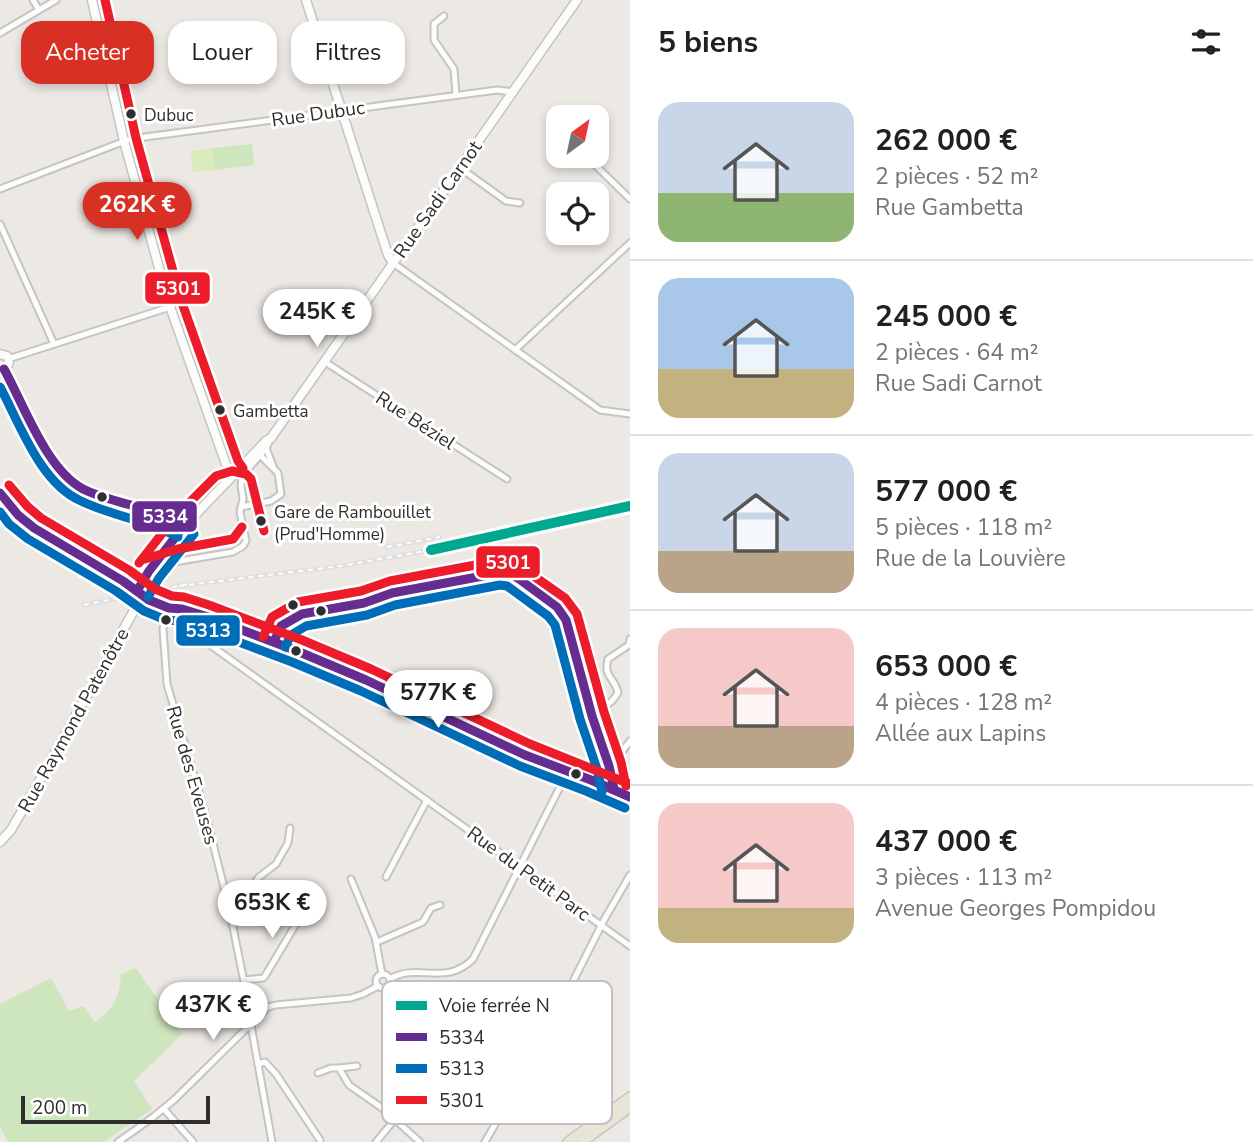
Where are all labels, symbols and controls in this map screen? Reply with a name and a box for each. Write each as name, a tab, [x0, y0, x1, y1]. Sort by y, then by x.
chip: Acheter	[21, 21, 154, 84]
chip: Louer	[168, 21, 277, 84]
chip: Filtres	[291, 21, 405, 84]
text: 5 biens	[658, 22, 758, 63]
icon: filters	[1187, 23, 1225, 61]
street label: Rue Dubuc	[270, 95, 367, 133]
place label: Dubuc	[144, 104, 194, 127]
north arrow	[546, 105, 609, 168]
map controls	[546, 105, 609, 245]
marker: Dubuc	[124, 107, 138, 121]
text: 262 000 €	[875, 120, 1017, 161]
icon: home	[714, 130, 798, 214]
street label: Rue Sadi Carnot	[388, 135, 488, 263]
text: 2 pièces · 52 m²	[875, 161, 1038, 192]
pin: 262K €	[80, 182, 194, 242]
button: locate	[546, 182, 609, 245]
text: 262K €	[99, 189, 175, 220]
text: Rue Gambetta	[875, 192, 1024, 223]
line badge: 5301	[144, 271, 211, 305]
text: 5301	[155, 276, 201, 302]
pin: 245K €	[260, 290, 374, 349]
text: 245K €	[279, 296, 355, 327]
text: 245 000 €	[875, 296, 1017, 337]
icon: home	[714, 306, 798, 390]
text: 2 pièces · 64 m²	[875, 337, 1038, 368]
text: Rue Sadi Carnot	[875, 368, 1042, 399]
street label: Rue Béziel	[371, 385, 461, 457]
place label: Gambetta	[233, 400, 309, 423]
marker: Gambetta	[213, 403, 227, 417]
text: 577 000 €	[875, 471, 1017, 512]
icon: home	[714, 481, 798, 565]
unlabelled marker	[95, 490, 109, 504]
line badge: 5334	[131, 500, 198, 533]
place label: Gare de Rambouillet (Prud'Homme)	[274, 501, 432, 546]
text: 5334	[142, 504, 188, 530]
text: 5 pièces · 118 m²	[875, 512, 1052, 543]
marker: Gare de Rambouillet (Prud'Homme)	[254, 514, 268, 528]
text: Rue de la Louvière	[875, 543, 1066, 574]
line badge: 5301	[475, 545, 541, 579]
text: 5301	[485, 550, 531, 576]
unlabelled marker	[286, 598, 300, 612]
unlabelled marker	[314, 604, 328, 618]
unlabelled marker	[159, 613, 173, 627]
line badge: 5313	[175, 614, 241, 647]
text: 5313	[185, 618, 231, 644]
street label: Rue Raymond Patenôtre	[12, 623, 136, 817]
unlabelled marker	[289, 644, 303, 658]
text: 653 000 €	[875, 646, 1017, 687]
icon: home	[714, 656, 798, 740]
pin: 577K €	[381, 670, 495, 730]
text: 577K €	[400, 677, 476, 708]
text: 4 pièces · 128 m²	[875, 687, 1052, 718]
street label: Rue des Eveuses	[160, 703, 224, 848]
text: Allée aux Lapins	[875, 718, 1046, 749]
unlabelled marker	[569, 767, 583, 781]
street label: Rue du Petit Parc	[462, 820, 595, 927]
text: 437 000 €	[875, 821, 1017, 862]
icon: home	[714, 831, 798, 915]
text: 3 pièces · 113 m²	[875, 862, 1052, 893]
pin: 653K €	[215, 880, 329, 940]
text: 653K €	[234, 887, 310, 918]
text: Avenue Georges Pompidou	[875, 893, 1156, 924]
legend	[382, 981, 612, 1124]
pin: 437K €	[156, 982, 270, 1042]
text: 437K €	[175, 989, 251, 1020]
text: Voie ferrée N	[438, 993, 550, 1019]
text: 5334	[439, 1025, 485, 1051]
text: 5313	[439, 1056, 485, 1082]
text: 5301	[439, 1088, 485, 1114]
scale bar	[21, 1093, 210, 1125]
text: 200 m	[32, 1095, 87, 1121]

